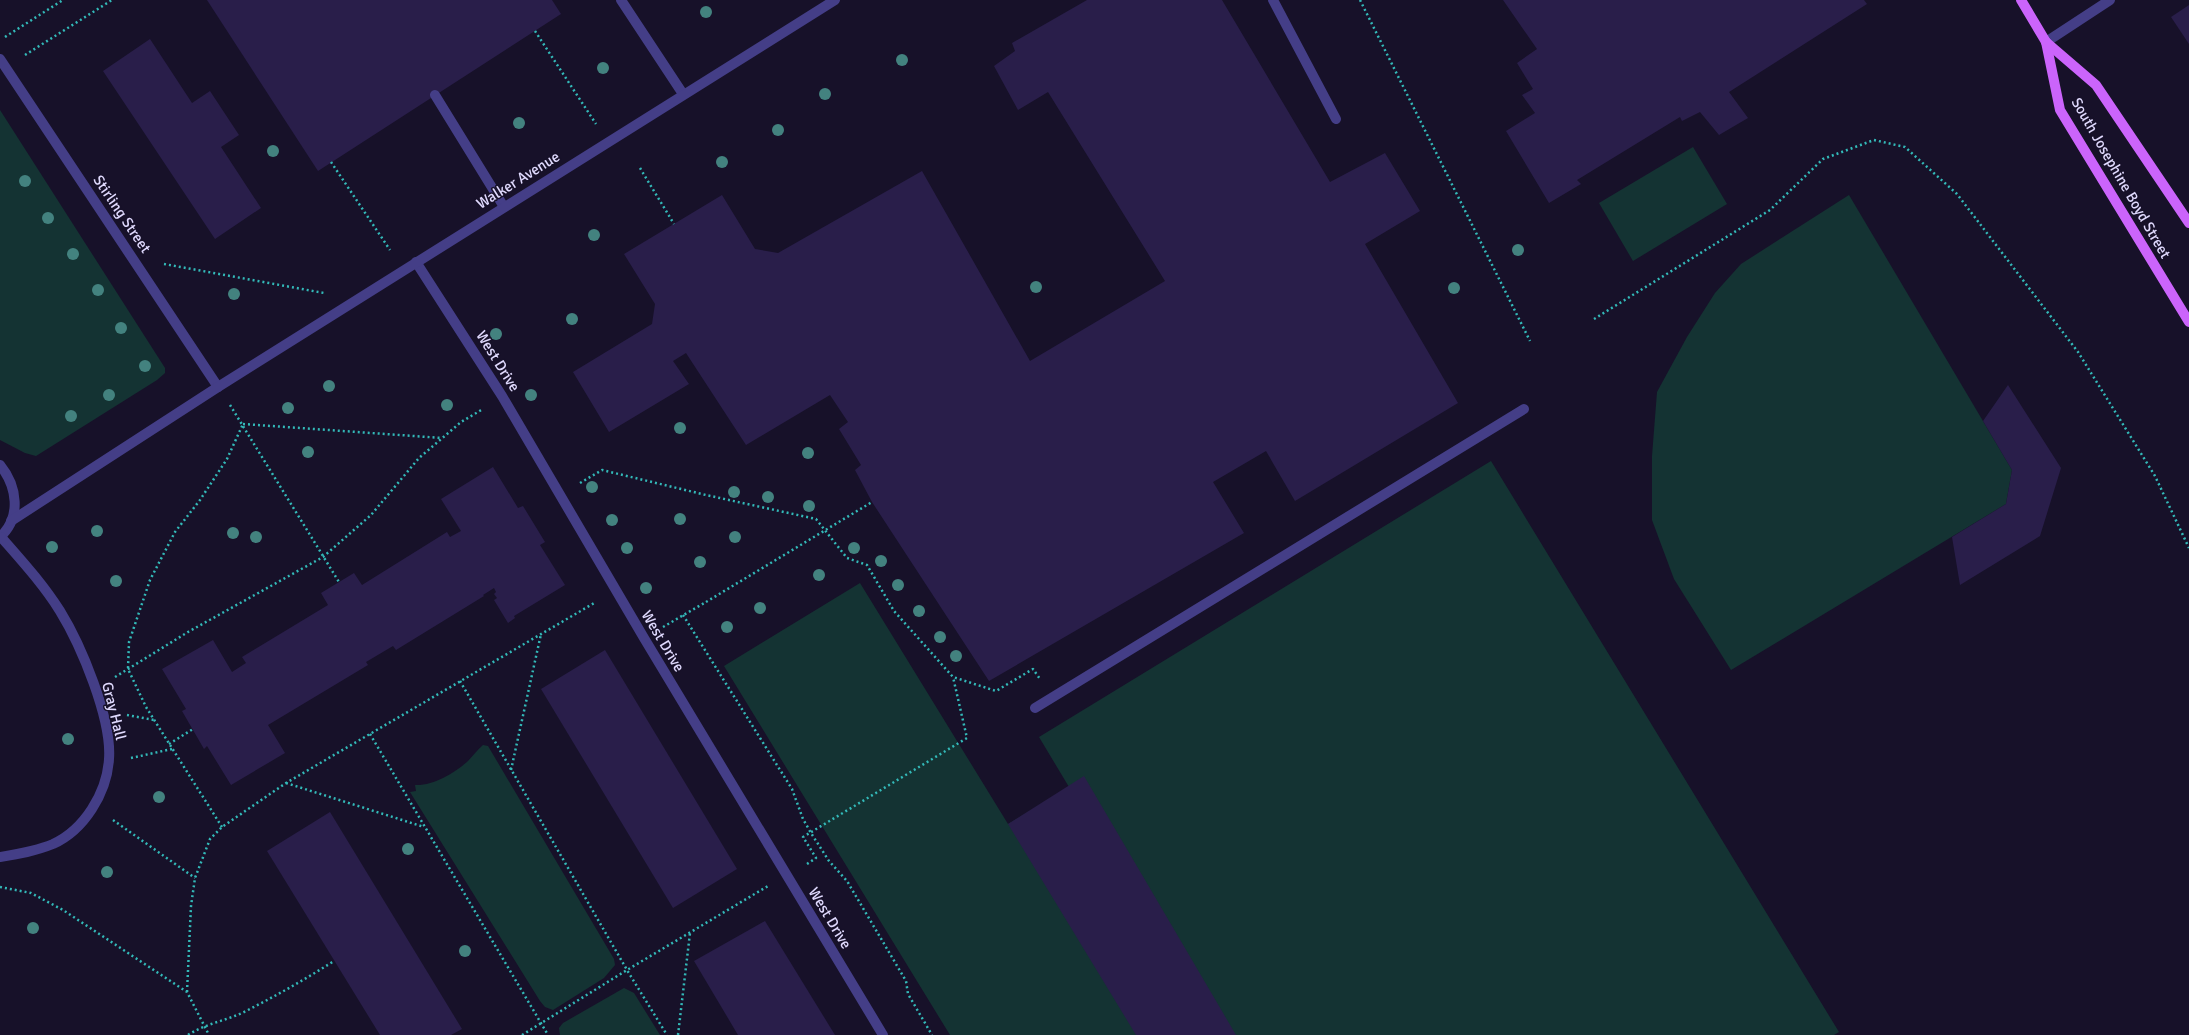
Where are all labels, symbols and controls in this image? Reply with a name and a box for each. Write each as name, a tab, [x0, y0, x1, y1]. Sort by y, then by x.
street label: South Josephine Boyd Street	[2068, 94, 2174, 262]
street label: Walker Avenue	[473, 147, 563, 213]
street label: Stirling Street	[89, 172, 155, 256]
street label: West Drive	[472, 327, 524, 395]
street label: West Drive	[638, 607, 688, 675]
street label: Gray Hall	[98, 680, 130, 742]
street label: West Drive	[805, 884, 855, 952]

